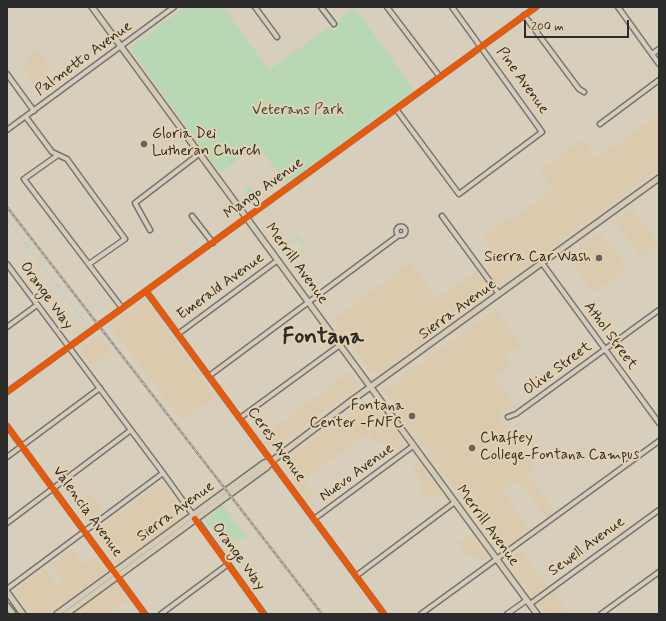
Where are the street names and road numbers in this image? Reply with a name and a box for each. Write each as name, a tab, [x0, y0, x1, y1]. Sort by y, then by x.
street label: Palmetto Avenue	[32, 18, 136, 100]
street label: Pine Avenue	[492, 44, 552, 118]
street label: Mango Avenue	[221, 154, 307, 224]
street label: Merrill Avenue	[261, 220, 331, 308]
street label: Emerald Avenue	[174, 249, 268, 325]
street label: Orange Way	[15, 259, 77, 333]
street label: Sierra Avenue	[416, 276, 500, 344]
street label: Athol Street	[579, 299, 641, 373]
street label: Olive Street	[520, 338, 596, 400]
street label: Ceres Avenue	[243, 404, 309, 486]
street label: Nuevo Avenue	[316, 440, 398, 506]
street label: Valencia Avenue	[48, 463, 126, 561]
street label: Sierra Avenue	[134, 478, 218, 546]
street label: Merrill Avenue	[452, 482, 522, 570]
street label: Sewell Avenue	[545, 513, 629, 581]
street label: Orange Way	[207, 520, 269, 594]

